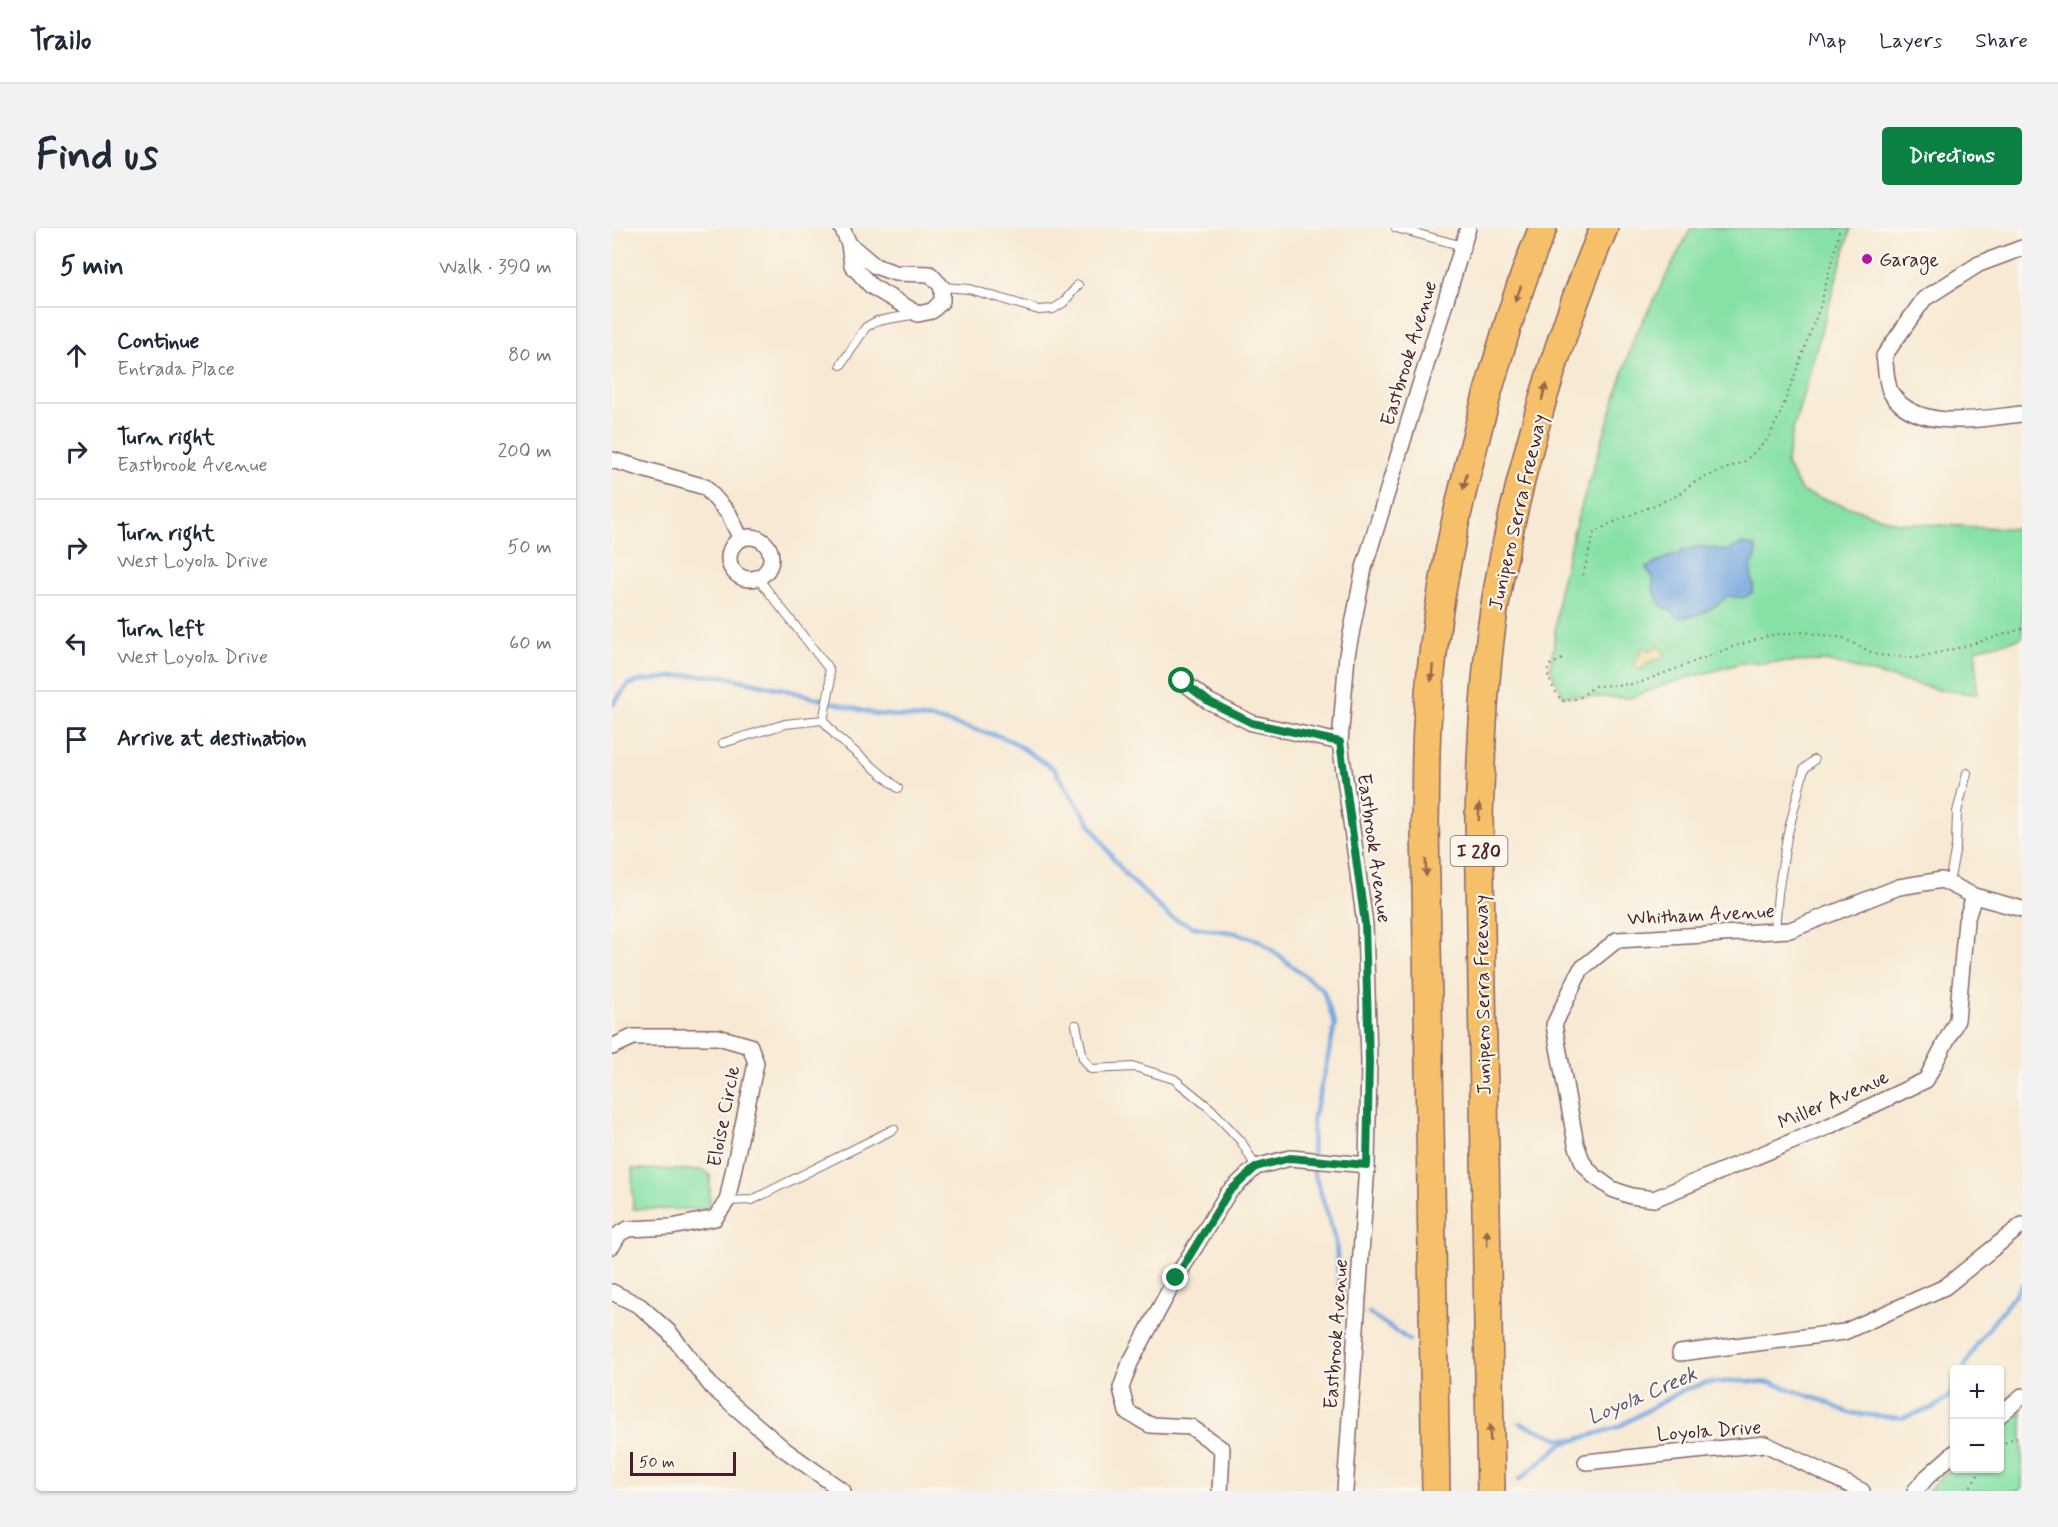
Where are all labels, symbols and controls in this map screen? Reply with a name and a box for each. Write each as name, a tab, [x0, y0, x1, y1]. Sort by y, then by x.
text: Trailo	[30, 23, 91, 60]
text: Map	[1808, 27, 1846, 55]
text: Layers	[1879, 27, 1942, 55]
text: Share	[1975, 27, 2028, 55]
button: Directions	[1882, 127, 2022, 185]
text: Find us	[36, 129, 158, 184]
place label: Garage	[1879, 247, 1939, 275]
text: 5 min	[60, 250, 124, 284]
marker: Garage	[1860, 252, 1874, 266]
text: Walk · 390 m	[439, 254, 552, 281]
street label: Eastbrook Avenue	[1375, 277, 1444, 429]
one-way arrow	[1512, 285, 1522, 303]
text: Continue	[117, 328, 199, 356]
icon: ahead	[60, 339, 93, 372]
text: 80 m	[508, 342, 552, 369]
text: Entrada Place	[117, 356, 235, 383]
one-way arrow	[1540, 383, 1549, 401]
street label: Junipero Serra Freeway	[1483, 412, 1554, 613]
text: Turn right	[117, 424, 215, 452]
icon: right	[60, 435, 93, 468]
text: 200 m	[497, 438, 552, 465]
text: Eastbrook Avenue	[117, 452, 268, 479]
one-way arrow	[1460, 472, 1470, 490]
text: Turn right	[117, 520, 215, 548]
icon: right	[60, 531, 93, 564]
text: 50 m	[507, 534, 552, 561]
text: West Loyola Drive	[117, 548, 268, 575]
text: Turn left	[117, 616, 205, 644]
icon: left	[60, 627, 93, 660]
text: 60 m	[509, 630, 552, 657]
text: West Loyola Drive	[117, 644, 268, 671]
one-way arrow	[1427, 664, 1437, 683]
route start	[1168, 667, 1194, 693]
icon: arrive	[60, 723, 93, 756]
text: Arrive at destination	[117, 725, 307, 753]
street label: Eastbrook Avenue	[1350, 772, 1397, 925]
one-way arrow	[1474, 802, 1484, 821]
road number: I 280	[1450, 836, 1508, 866]
one-way arrow	[1421, 858, 1431, 877]
street label: Junipero Serra Freeway	[1468, 895, 1499, 1095]
street label: Whitham Avenue	[1627, 898, 1776, 933]
street label: Eloise Circle	[701, 1063, 748, 1169]
street label: Miller Avenue	[1774, 1064, 1893, 1137]
one-way arrow	[1482, 1228, 1491, 1247]
street label: Eastbrook Avenue	[1318, 1258, 1355, 1410]
route end	[1162, 1264, 1188, 1290]
water label: Loyola Creek	[1583, 1360, 1701, 1432]
map controls	[1950, 1365, 2004, 1473]
button: +	[1950, 1365, 2004, 1419]
street label: Loyola Drive	[1656, 1414, 1762, 1449]
button: −	[1950, 1419, 2004, 1473]
one-way arrow	[1485, 1423, 1495, 1442]
scale bar	[630, 1449, 736, 1476]
text: 50 m	[639, 1452, 675, 1473]

